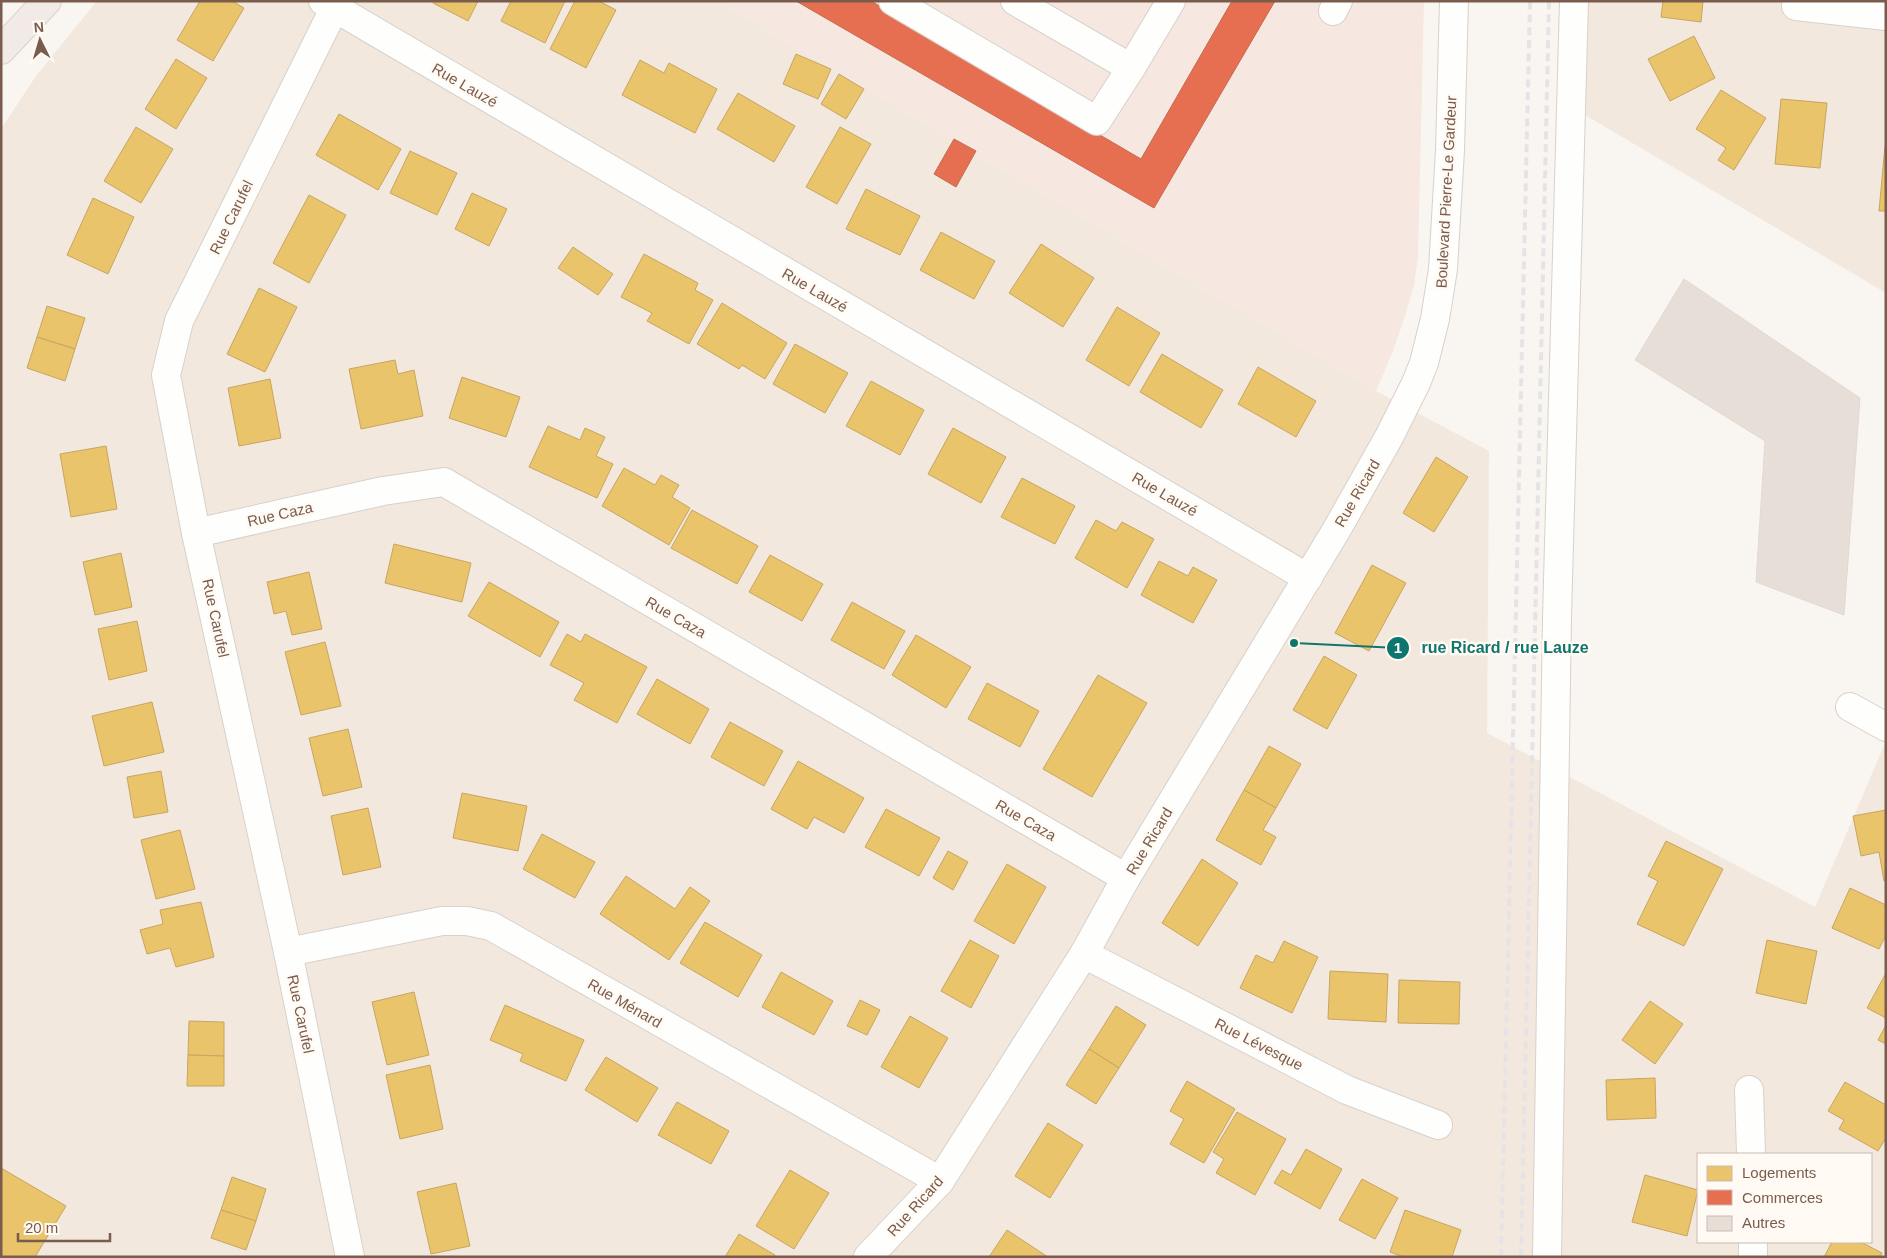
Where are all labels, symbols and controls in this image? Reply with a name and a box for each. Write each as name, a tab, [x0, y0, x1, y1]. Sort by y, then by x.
north arrow	[15, 15, 65, 65]
text: N	[33, 19, 45, 35]
street label: Rue Lauzé	[429, 59, 501, 111]
street label: Boulevard Pierre-Le Gardeur	[1432, 95, 1460, 289]
street label: Rue Carufel	[206, 177, 256, 257]
street label: Rue Lauzé	[779, 264, 851, 316]
street label: Rue Ricard	[1331, 456, 1383, 530]
street label: Rue Lauzé	[1129, 468, 1201, 520]
street label: Rue Caza	[246, 498, 315, 530]
street label: Rue Carufel	[199, 577, 233, 659]
street label: Rue Caza	[643, 593, 710, 641]
callout: rue Ricard / rue Lauze	[1386, 632, 1598, 663]
text: 1	[1394, 639, 1402, 656]
text: rue Ricard / rue Lauze	[1421, 639, 1589, 656]
street label: Rue Caza	[993, 796, 1060, 844]
street label: Rue Ricard	[1122, 804, 1176, 878]
street label: Rue Carufel	[284, 973, 318, 1055]
street label: Rue Ménard	[585, 975, 665, 1031]
street label: Rue Lévesque	[1212, 1014, 1306, 1074]
legend	[1697, 1153, 1872, 1243]
text: Logements	[1742, 1164, 1816, 1181]
street label: Rue Ricard	[884, 1172, 946, 1240]
text: Commerces	[1742, 1189, 1823, 1206]
scale bar	[18, 1210, 110, 1242]
text: Autres	[1742, 1214, 1785, 1231]
text: 20 m	[25, 1219, 58, 1236]

